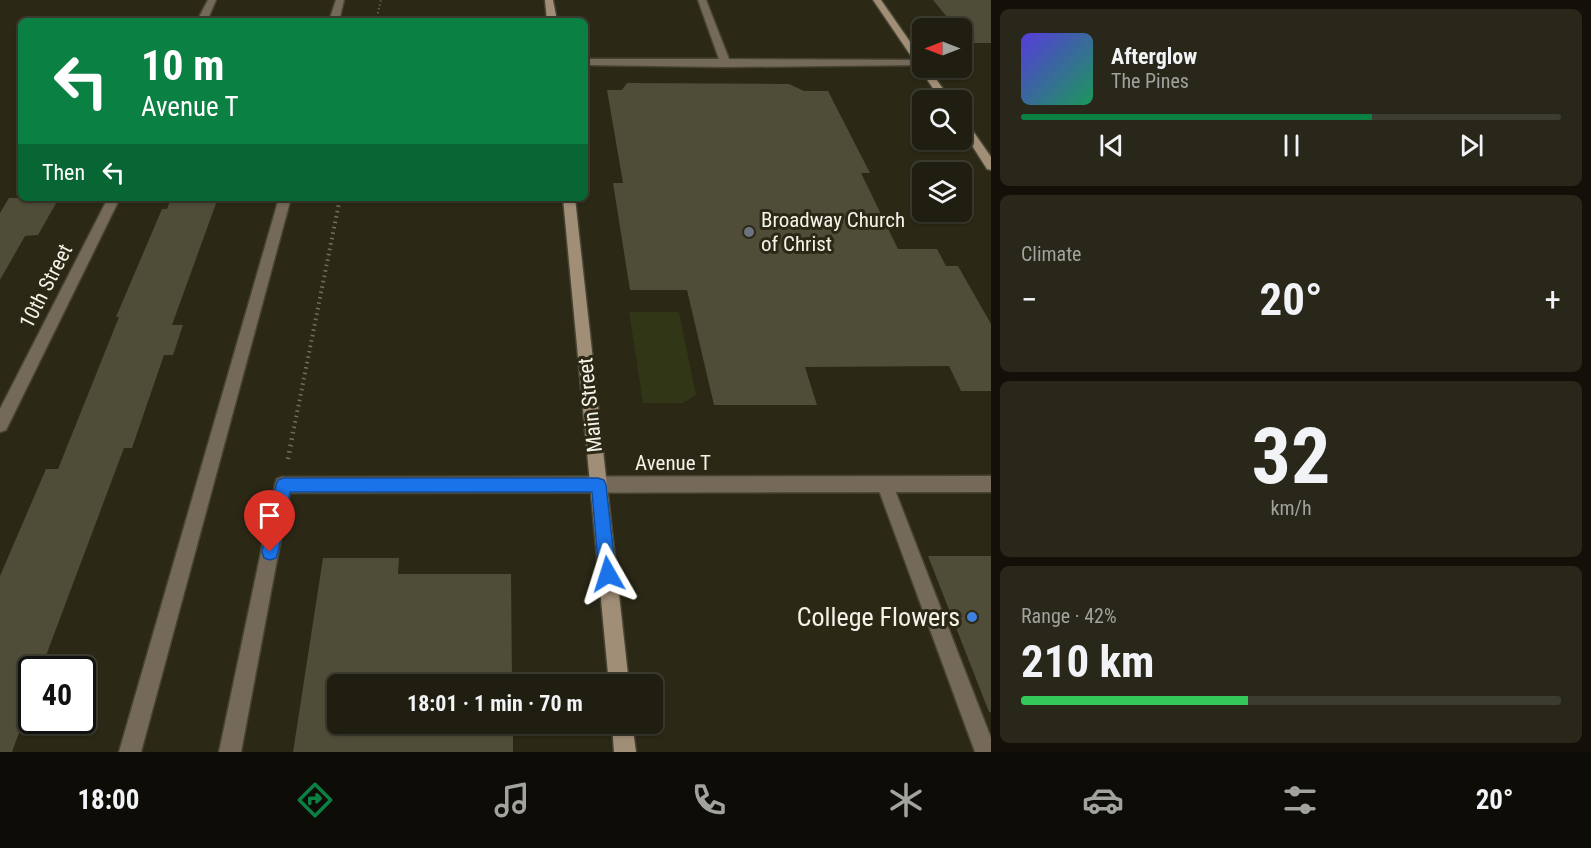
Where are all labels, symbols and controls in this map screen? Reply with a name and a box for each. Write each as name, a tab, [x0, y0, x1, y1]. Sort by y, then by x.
north arrow	[912, 18, 972, 78]
map controls	[912, 18, 972, 222]
text: 10 m	[141, 41, 224, 90]
icon: left	[42, 42, 120, 120]
text: Afterglow	[1111, 44, 1197, 69]
text: The Pines	[1111, 69, 1189, 93]
button: search	[912, 90, 972, 150]
text: Avenue T	[141, 91, 238, 123]
icon: previous	[1095, 129, 1128, 162]
icon: pause	[1275, 129, 1308, 162]
icon: next	[1455, 129, 1488, 162]
icon: left	[97, 156, 130, 189]
text: Then	[42, 160, 85, 185]
button: layers	[912, 162, 972, 222]
place label: Broadway Church of Christ	[761, 208, 905, 256]
marker: Broadway Church of Christ	[742, 225, 756, 239]
street label: 10th Street	[15, 240, 77, 332]
text: Climate	[1021, 242, 1081, 266]
text: 20°	[1260, 273, 1323, 326]
text: −	[1021, 280, 1038, 319]
text: +	[1545, 280, 1561, 319]
street label: Main Street	[573, 357, 607, 453]
text: 32	[1252, 411, 1330, 502]
street label: Avenue T	[635, 451, 711, 475]
pin	[244, 490, 295, 552]
text: km/h	[1270, 496, 1312, 520]
icon: arrive	[253, 499, 286, 532]
position arrow	[576, 542, 640, 606]
place label: College Flowers	[797, 602, 960, 632]
text: Range · 42%	[1021, 604, 1117, 628]
marker: College Flowers	[965, 610, 979, 624]
text: 210 km	[1021, 635, 1154, 688]
speed limit sign: 40	[18, 656, 96, 734]
text: 18:01 · 1 min · 70 m	[407, 691, 583, 716]
icon: directions	[294, 779, 336, 821]
icon: music	[491, 779, 533, 821]
icon: phone	[688, 779, 730, 821]
icon: climate	[885, 779, 927, 821]
icon: car	[1082, 779, 1124, 821]
icon: filters	[1279, 779, 1321, 821]
text: 18:00	[77, 784, 139, 816]
text: 20°	[1476, 784, 1513, 816]

